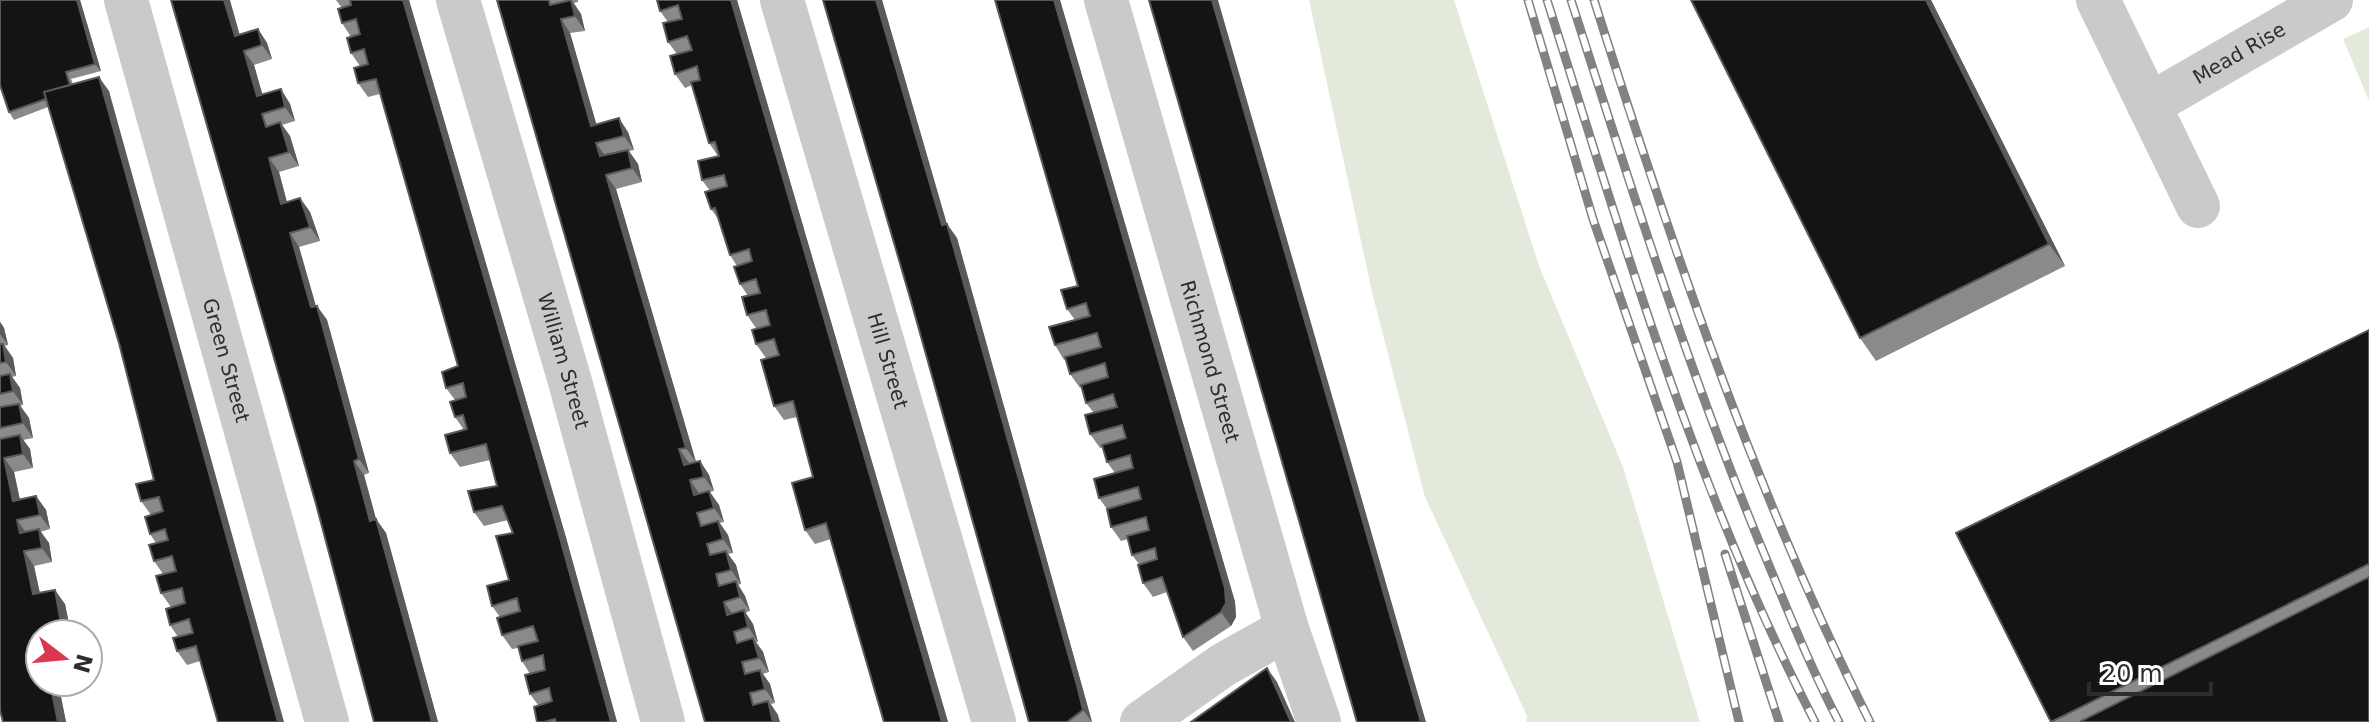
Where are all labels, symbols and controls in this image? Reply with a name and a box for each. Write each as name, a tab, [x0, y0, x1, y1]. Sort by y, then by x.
street label: Mead Rise	[2188, 17, 2290, 89]
street label: Richmond Street	[1175, 278, 1245, 445]
street label: William Street	[533, 290, 594, 432]
street label: Green Street	[198, 296, 255, 425]
street label: Hill Street	[862, 310, 913, 412]
north arrow	[24, 618, 104, 698]
scale bar	[2089, 646, 2211, 696]
text: N	[68, 651, 97, 676]
text: 20 m	[2101, 660, 2163, 688]

